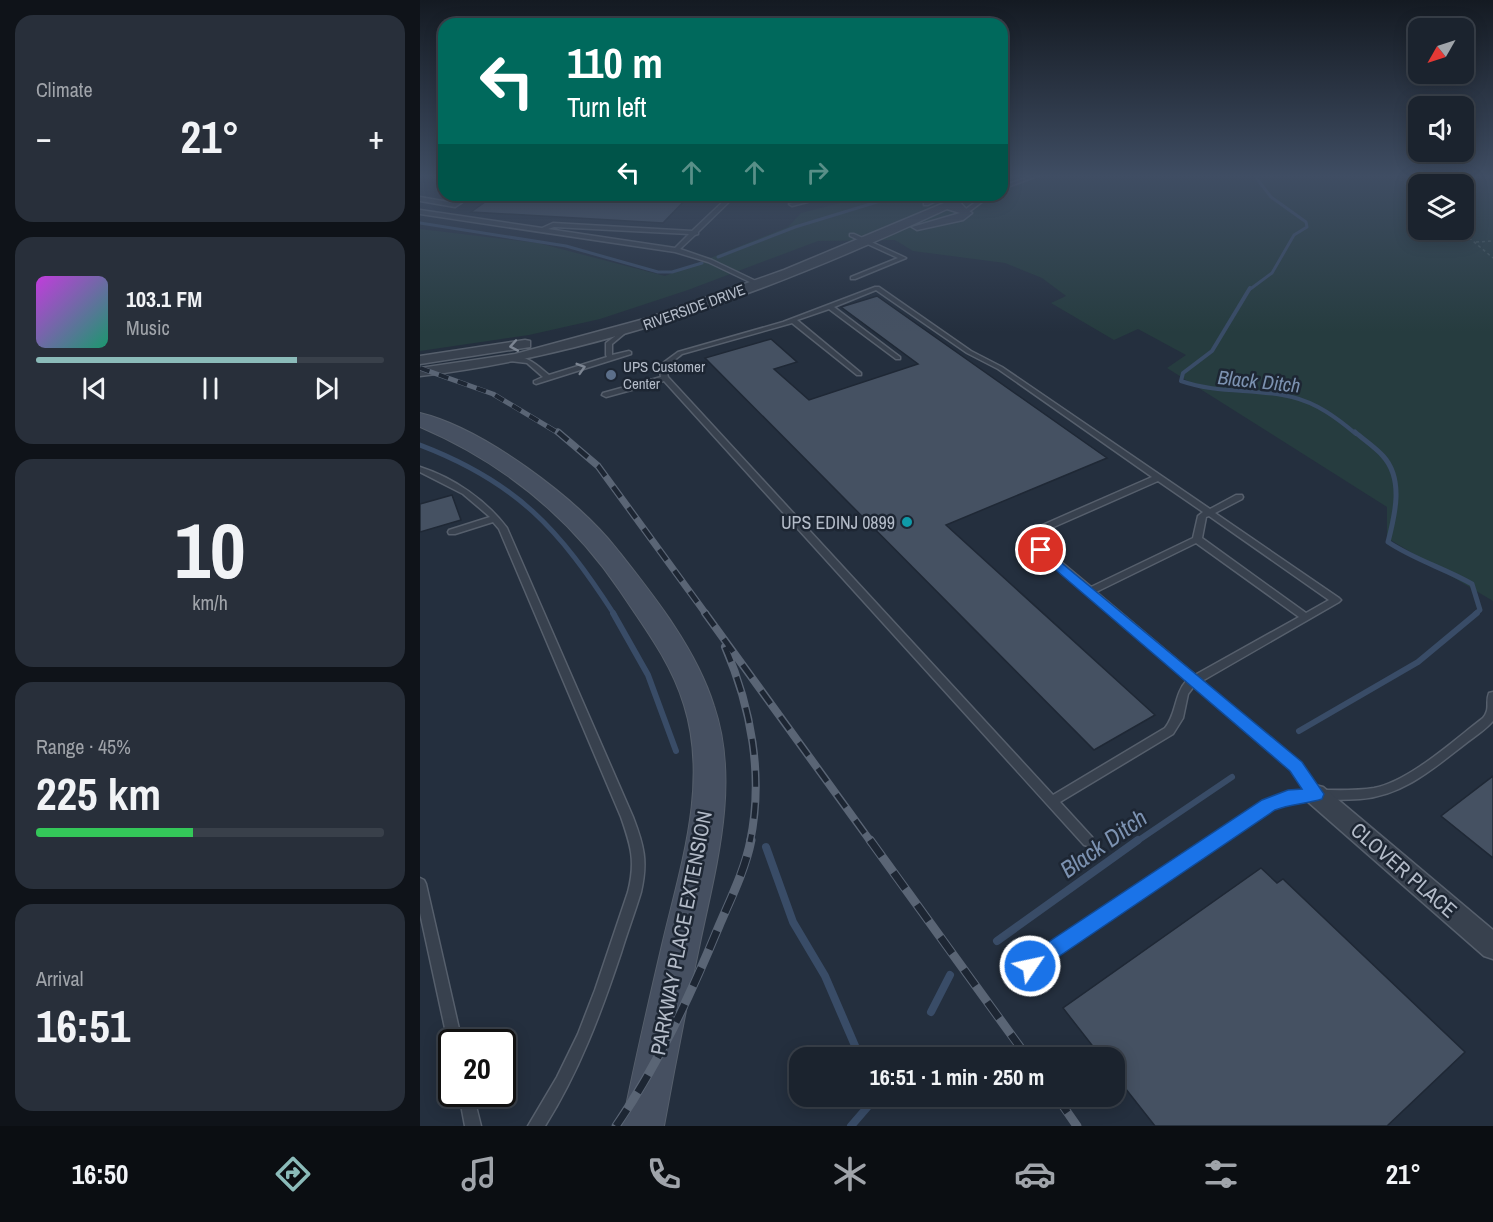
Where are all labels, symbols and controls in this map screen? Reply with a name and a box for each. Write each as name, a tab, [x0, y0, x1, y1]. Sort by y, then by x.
north arrow	[1408, 18, 1474, 84]
map controls	[1408, 18, 1474, 240]
text: 110 m	[567, 35, 663, 91]
icon: left	[468, 42, 546, 120]
text: Climate	[36, 76, 93, 103]
text: Turn left	[567, 89, 646, 125]
button: sound	[1408, 96, 1474, 162]
text: 21°	[180, 106, 240, 167]
text: −	[36, 115, 52, 159]
text: +	[368, 115, 384, 159]
icon: left	[612, 156, 645, 189]
icon: ahead	[675, 156, 708, 189]
icon: ahead	[738, 156, 771, 189]
icon: right	[801, 156, 834, 189]
button: layers	[1408, 174, 1474, 240]
street label: RIVERSIDE DRIVE	[640, 279, 748, 335]
text: 103.1 FM	[126, 284, 202, 314]
text: Music	[126, 314, 170, 341]
one-way arrow	[509, 339, 519, 352]
place label: UPS Customer Center	[623, 356, 705, 394]
one-way arrow	[575, 363, 586, 375]
water label: Black Ditch	[1216, 363, 1302, 399]
marker: UPS Customer Center	[604, 368, 618, 382]
icon: previous	[78, 372, 111, 405]
icon: pause	[194, 372, 227, 405]
icon: next	[310, 372, 343, 405]
text: 10	[174, 497, 246, 602]
place label: UPS EDINJ 0899	[781, 510, 895, 535]
marker: UPS EDINJ 0899	[900, 515, 914, 529]
pin	[1015, 524, 1066, 575]
icon: arrive	[1024, 533, 1057, 566]
text: km/h	[192, 589, 228, 616]
text: Range · 45%	[36, 733, 131, 760]
text: 225 km	[36, 763, 161, 824]
water label: Black Ditch	[1053, 801, 1153, 885]
street label: PARKWAY PLACE EXTENSION	[643, 808, 719, 1058]
street label: CLOVER PLACE	[1345, 816, 1463, 924]
position arrow	[998, 934, 1062, 998]
text: Arrival	[36, 965, 83, 992]
text: 16:51	[36, 995, 130, 1056]
speed limit sign: 20	[438, 1029, 516, 1107]
text: 16:51 · 1 min · 250 m	[870, 1062, 1044, 1092]
icon: directions	[272, 1153, 314, 1195]
icon: music	[458, 1153, 500, 1195]
icon: phone	[643, 1153, 685, 1195]
icon: climate	[829, 1153, 871, 1195]
icon: car	[1014, 1153, 1056, 1195]
icon: filters	[1200, 1153, 1242, 1195]
text: 16:50	[72, 1156, 128, 1192]
text: 21°	[1386, 1156, 1421, 1192]

